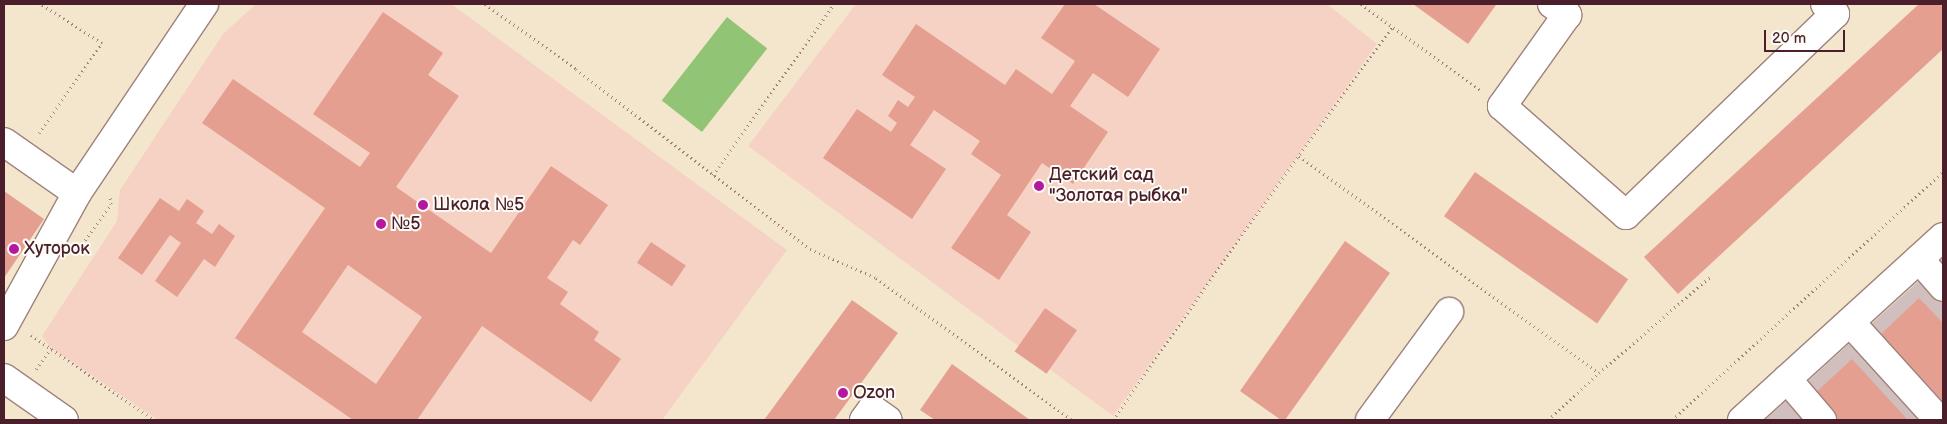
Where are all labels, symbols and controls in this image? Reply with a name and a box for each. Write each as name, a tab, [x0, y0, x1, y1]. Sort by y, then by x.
scale bar	[1767, 20, 1848, 52]
text: 20 m	[1772, 29, 1806, 48]
place label: Детский сад "Золотая рыбка"	[1049, 165, 1188, 208]
marker: Детский сад "Золотая рыбка"	[1033, 180, 1045, 192]
place label: Школа №5	[433, 194, 524, 216]
marker: Школа №5	[417, 199, 429, 211]
place label: №5	[391, 213, 421, 235]
marker: №5	[375, 218, 387, 230]
place label: Хуторок	[24, 238, 90, 260]
marker: Хуторок	[8, 243, 20, 255]
place label: Ozon	[853, 382, 895, 404]
marker: Ozon	[837, 387, 849, 399]

